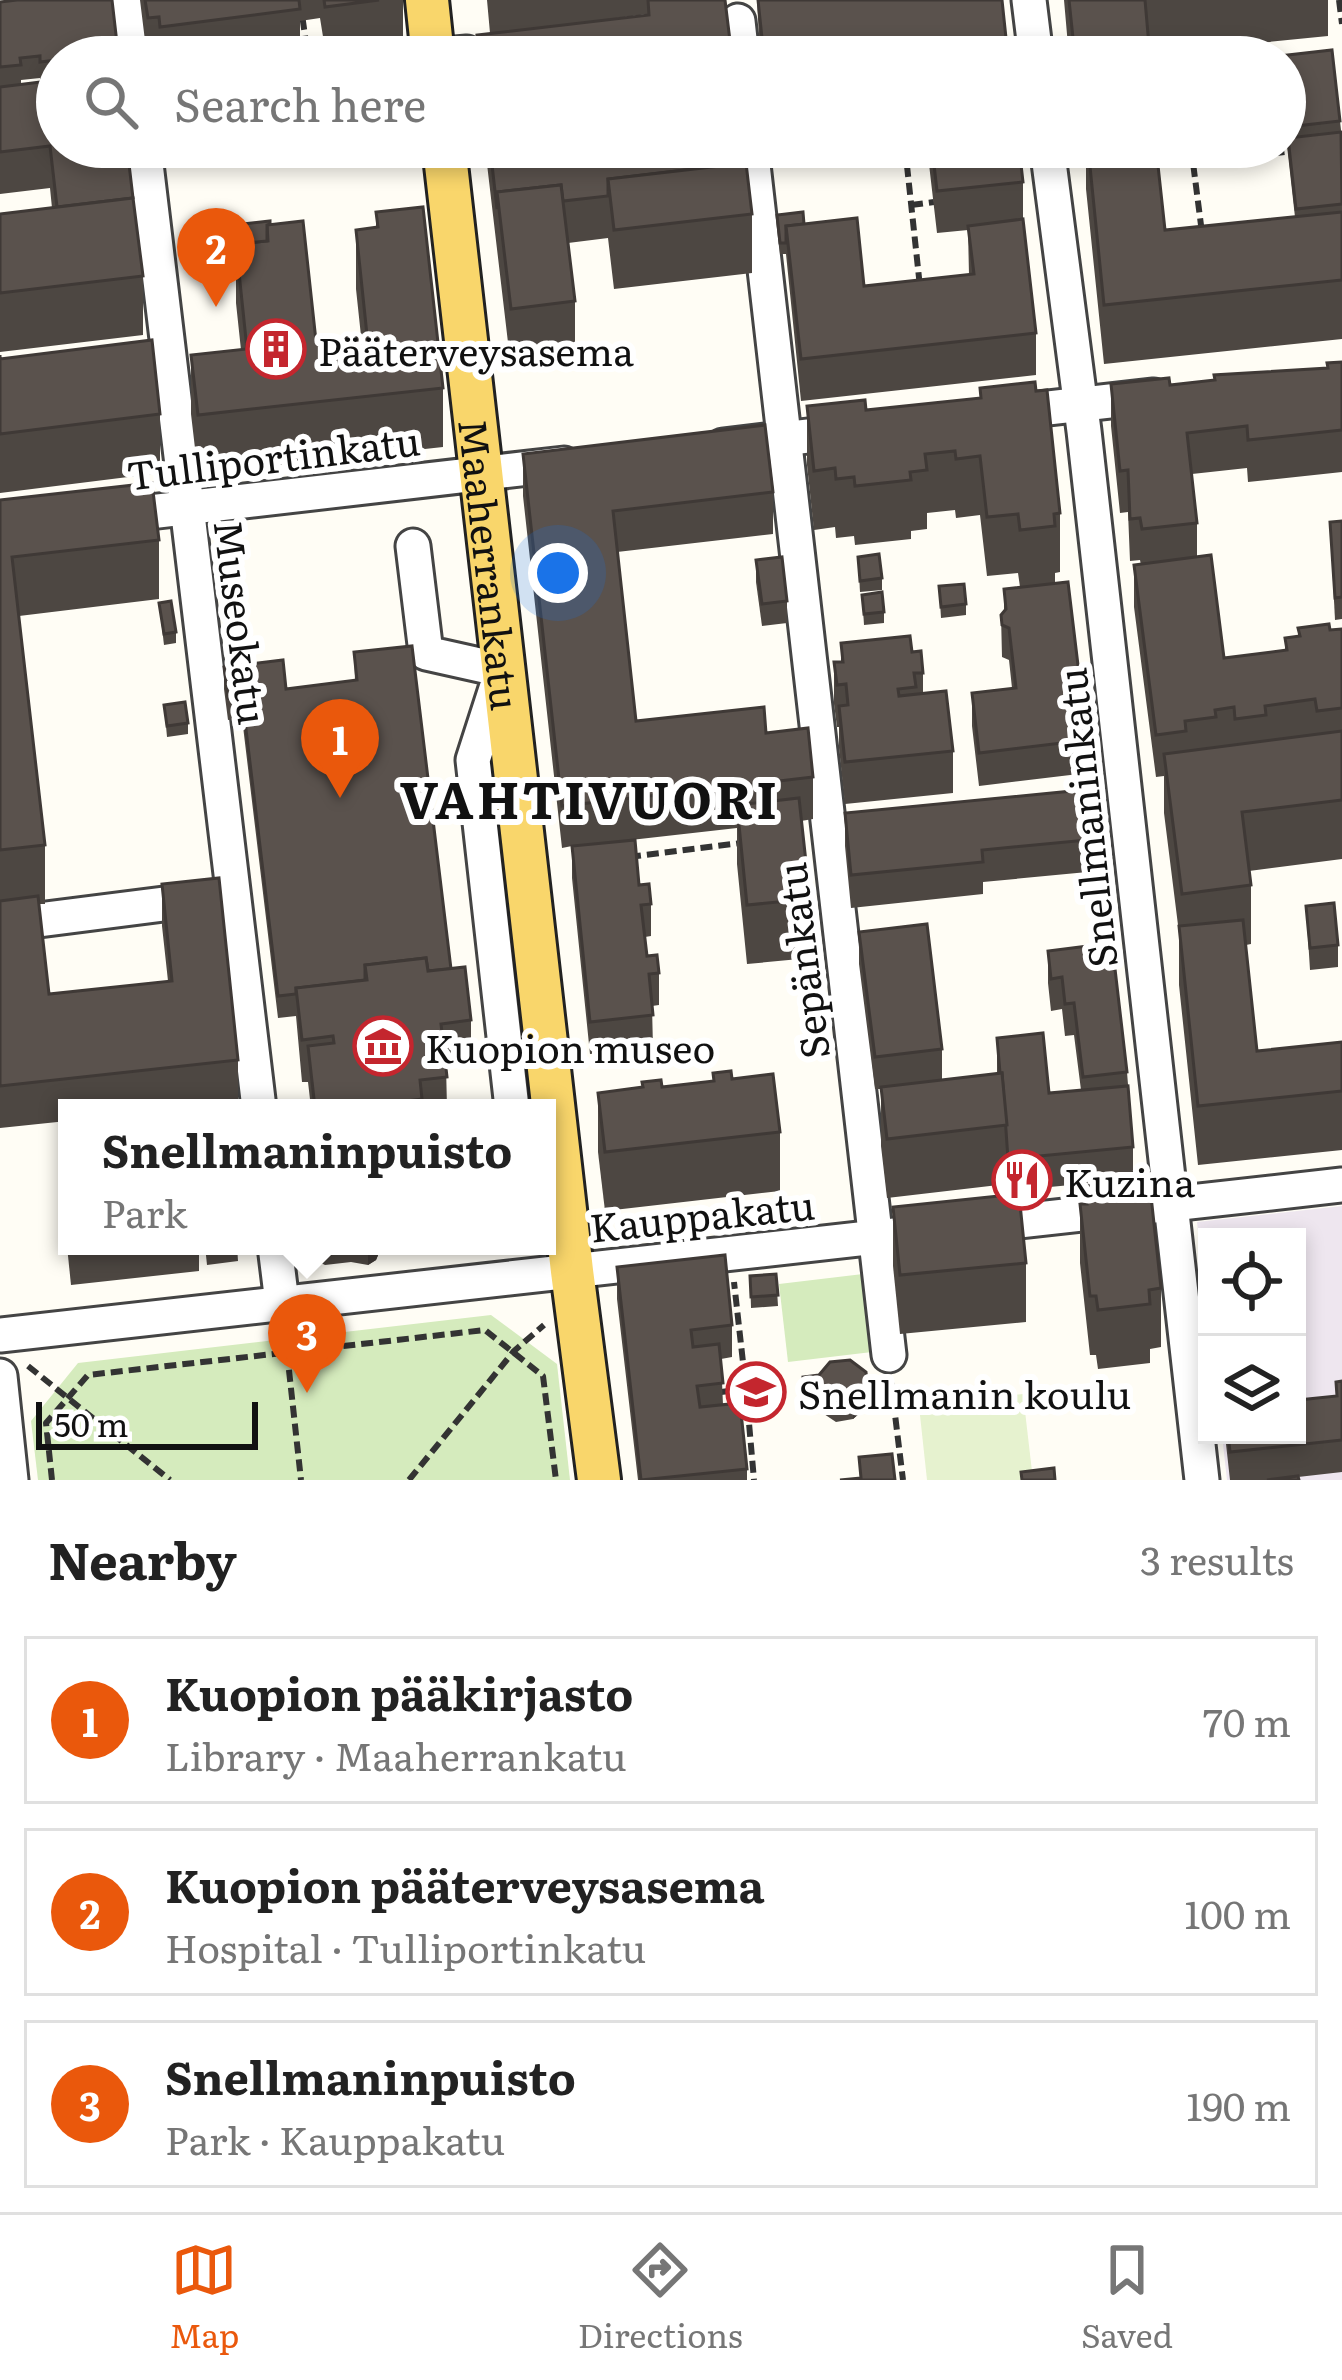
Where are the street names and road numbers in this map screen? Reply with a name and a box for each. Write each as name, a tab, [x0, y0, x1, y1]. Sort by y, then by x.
street label: Tulliportinkatu	[123, 409, 423, 503]
street label: Maaherrankatu	[446, 415, 537, 713]
street label: Museokatu	[202, 516, 284, 728]
street label: Snellmaninkatu	[1040, 665, 1130, 971]
street label: Sepänkatu	[760, 860, 842, 1062]
street label: Kauppakatu	[587, 1173, 817, 1255]

